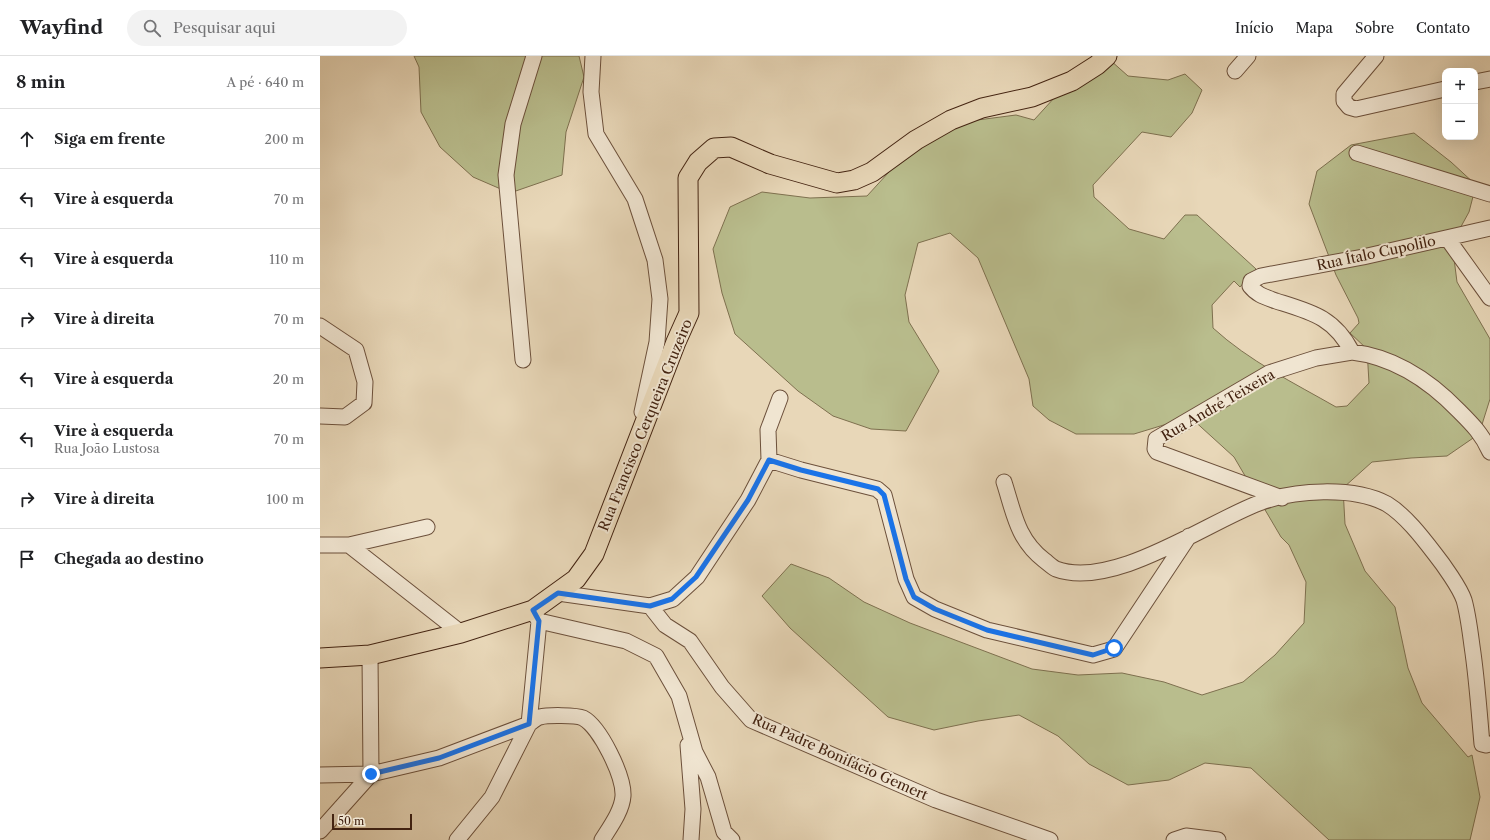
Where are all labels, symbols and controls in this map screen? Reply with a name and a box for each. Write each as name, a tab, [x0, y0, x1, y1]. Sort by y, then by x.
search box	[127, 10, 407, 46]
text: Wayfind	[20, 16, 103, 39]
icon: search	[141, 17, 163, 39]
text: Pesquisar aqui	[173, 18, 276, 37]
text: Início	[1235, 19, 1274, 37]
text: Mapa	[1296, 19, 1333, 37]
text: Sobre	[1355, 19, 1394, 37]
text: Contato	[1416, 19, 1470, 37]
map controls	[1442, 68, 1478, 140]
button: +	[1442, 68, 1478, 104]
text: 8 min	[16, 72, 65, 92]
text: A pé · 640 m	[227, 74, 304, 90]
button: −	[1442, 104, 1478, 140]
icon: ahead	[16, 128, 38, 150]
text: Siga em frente	[54, 129, 165, 148]
text: 200 m	[264, 131, 304, 147]
icon: left	[16, 188, 38, 210]
text: Vire à esquerda	[54, 189, 173, 208]
text: 70 m	[274, 191, 304, 207]
street label: Rua Ítalo Cupolilo	[1315, 231, 1437, 274]
icon: left	[16, 248, 38, 270]
text: Vire à esquerda	[54, 249, 173, 268]
text: 110 m	[269, 251, 304, 267]
icon: right	[16, 308, 38, 330]
text: Vire à direita	[54, 309, 154, 328]
text: 70 m	[274, 311, 304, 327]
street label: Rua Francisco Cerqueira Cruzeiro	[594, 316, 696, 534]
street label: Rua André Teixeira	[1158, 365, 1279, 445]
icon: left	[16, 368, 38, 390]
text: Vire à esquerda	[54, 369, 173, 388]
text: 20 m	[273, 371, 304, 387]
text: Vire à esquerda	[54, 421, 173, 440]
icon: left	[16, 428, 38, 450]
text: 70 m	[274, 431, 304, 447]
text: Rua João Lustosa	[54, 440, 160, 456]
icon: right	[16, 488, 38, 510]
text: Vire à direita	[54, 489, 154, 508]
text: 100 m	[266, 491, 304, 507]
icon: arrive	[16, 548, 38, 570]
text: Chegada ao destino	[54, 549, 204, 568]
route start	[1105, 639, 1123, 657]
street label: Rua Padre Bonifácio Gemert	[749, 710, 931, 804]
route end	[362, 765, 380, 783]
scale bar	[332, 812, 412, 831]
text: 50 m	[338, 814, 364, 828]

